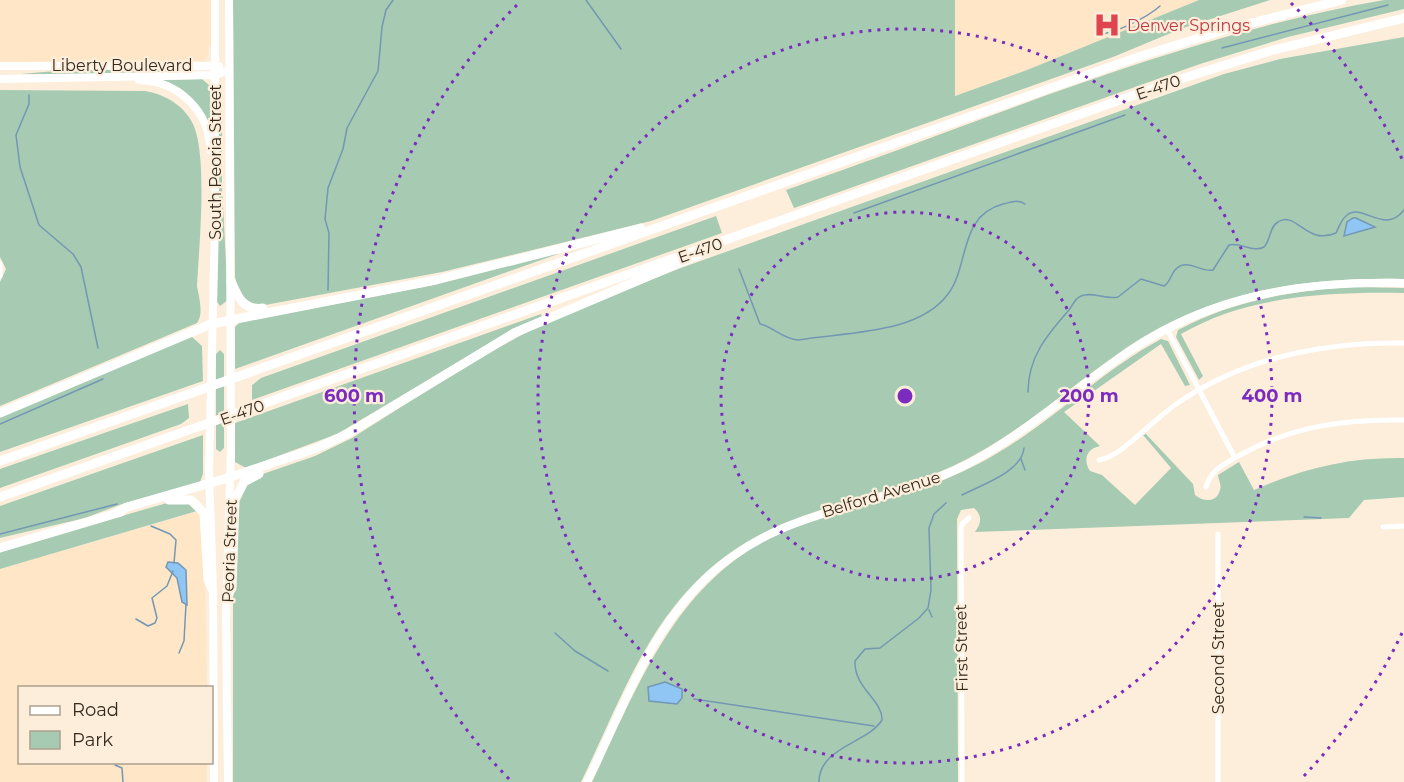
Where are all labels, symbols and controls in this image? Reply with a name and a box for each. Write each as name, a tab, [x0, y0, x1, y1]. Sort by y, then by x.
hospital icon: Denver Springs	[1092, 10, 1122, 40]
place label: Denver Springs	[1127, 16, 1250, 35]
street label: Liberty Boulevard	[51, 56, 193, 75]
street label: E-470	[1133, 71, 1183, 104]
street label: South Peoria Street	[206, 84, 225, 240]
street label: E-470	[675, 234, 725, 267]
text: 600 m	[324, 385, 384, 407]
text: 200 m	[1059, 385, 1119, 407]
text: 400 m	[1242, 385, 1302, 407]
centre of rings	[895, 386, 915, 406]
street label: E-470	[217, 396, 267, 429]
street label: Belford Avenue	[820, 467, 943, 522]
street label: Peoria Street	[218, 498, 241, 603]
street label: Second Street	[1209, 601, 1228, 714]
street label: First Street	[951, 603, 972, 692]
legend	[18, 686, 213, 764]
text: Road	[72, 699, 119, 721]
text: Park	[72, 729, 113, 751]

